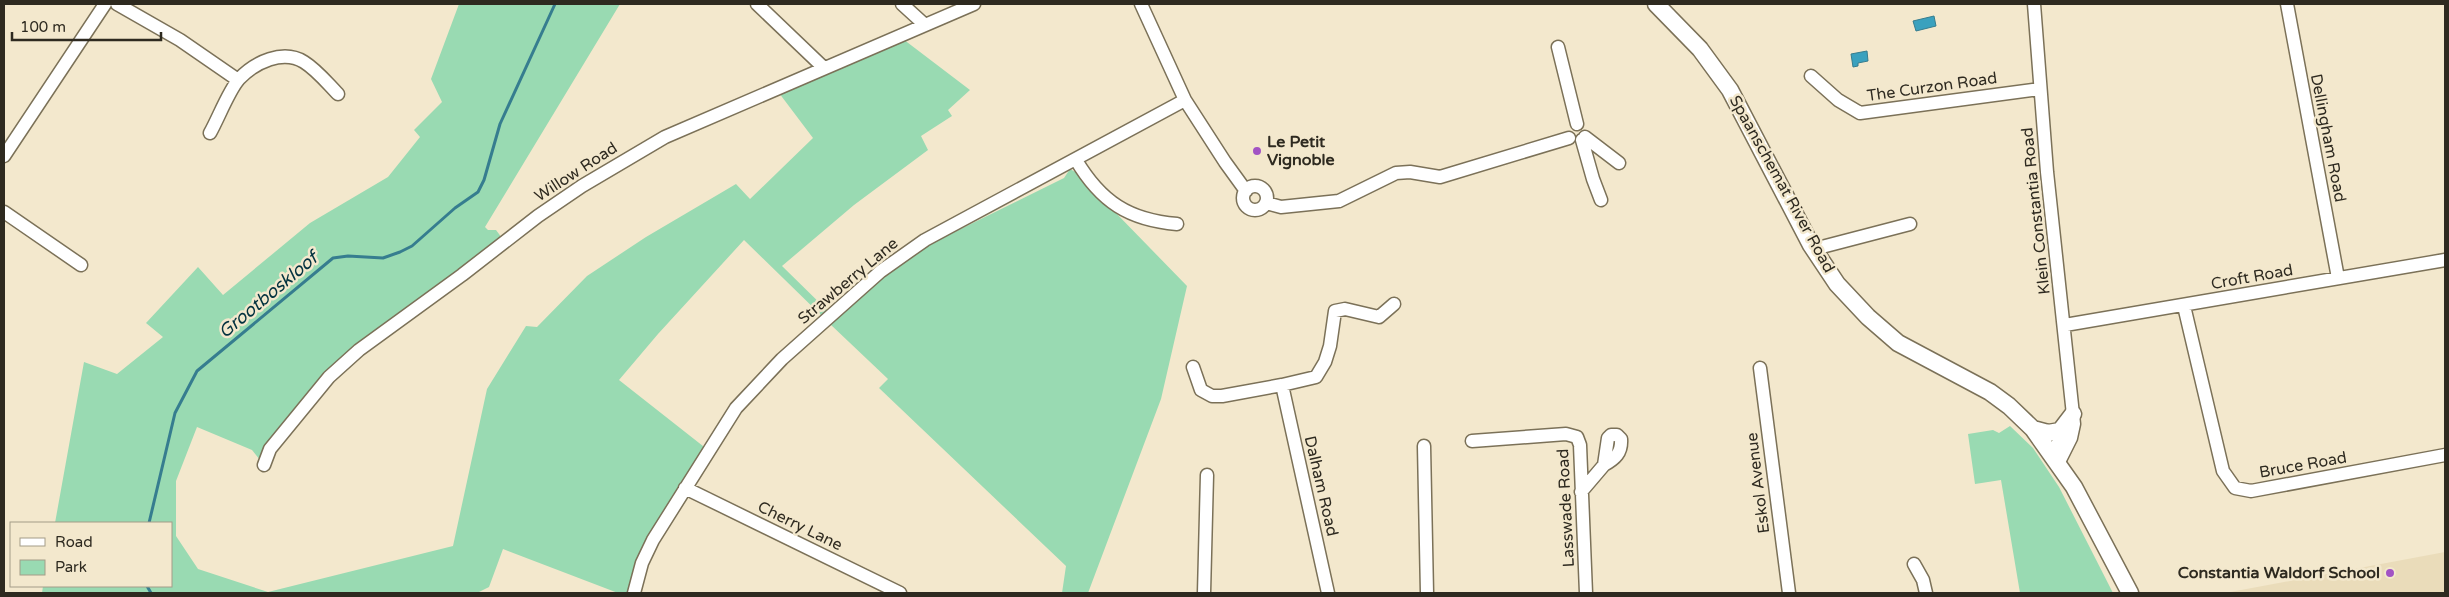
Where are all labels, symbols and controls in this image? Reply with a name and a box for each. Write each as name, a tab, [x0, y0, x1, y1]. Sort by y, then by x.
scale bar	[12, 10, 161, 42]
text: 100 m	[20, 18, 66, 36]
street label: The Curzon Road	[1866, 68, 1998, 106]
street label: Dellingham Road	[2306, 72, 2350, 204]
street label: Spaanschemat River Road	[1725, 92, 1839, 276]
street label: Klein Constantia Road	[2017, 127, 2055, 295]
place label: Le Petit Vignoble	[1267, 132, 1335, 170]
street label: Willow Road	[531, 138, 621, 206]
marker: Le Petit Vignoble	[1251, 145, 1263, 157]
street label: Strawberry Lane	[794, 233, 902, 329]
water label: Grootboskloof	[214, 245, 325, 343]
street label: Croft Road	[2209, 260, 2295, 294]
street label: Eskol Avenue	[1742, 431, 1774, 535]
street label: Dalham Road	[1300, 434, 1342, 538]
street label: Bruce Road	[2258, 447, 2348, 483]
street label: Lasswade Road	[1553, 448, 1579, 568]
street label: Cherry Lane	[754, 497, 846, 555]
legend	[10, 522, 172, 587]
text: Road	[55, 533, 93, 551]
text: Park	[55, 558, 87, 576]
place label: Constantia Waldorf School	[2178, 563, 2380, 583]
marker: Constantia Waldorf School	[2384, 567, 2396, 579]

